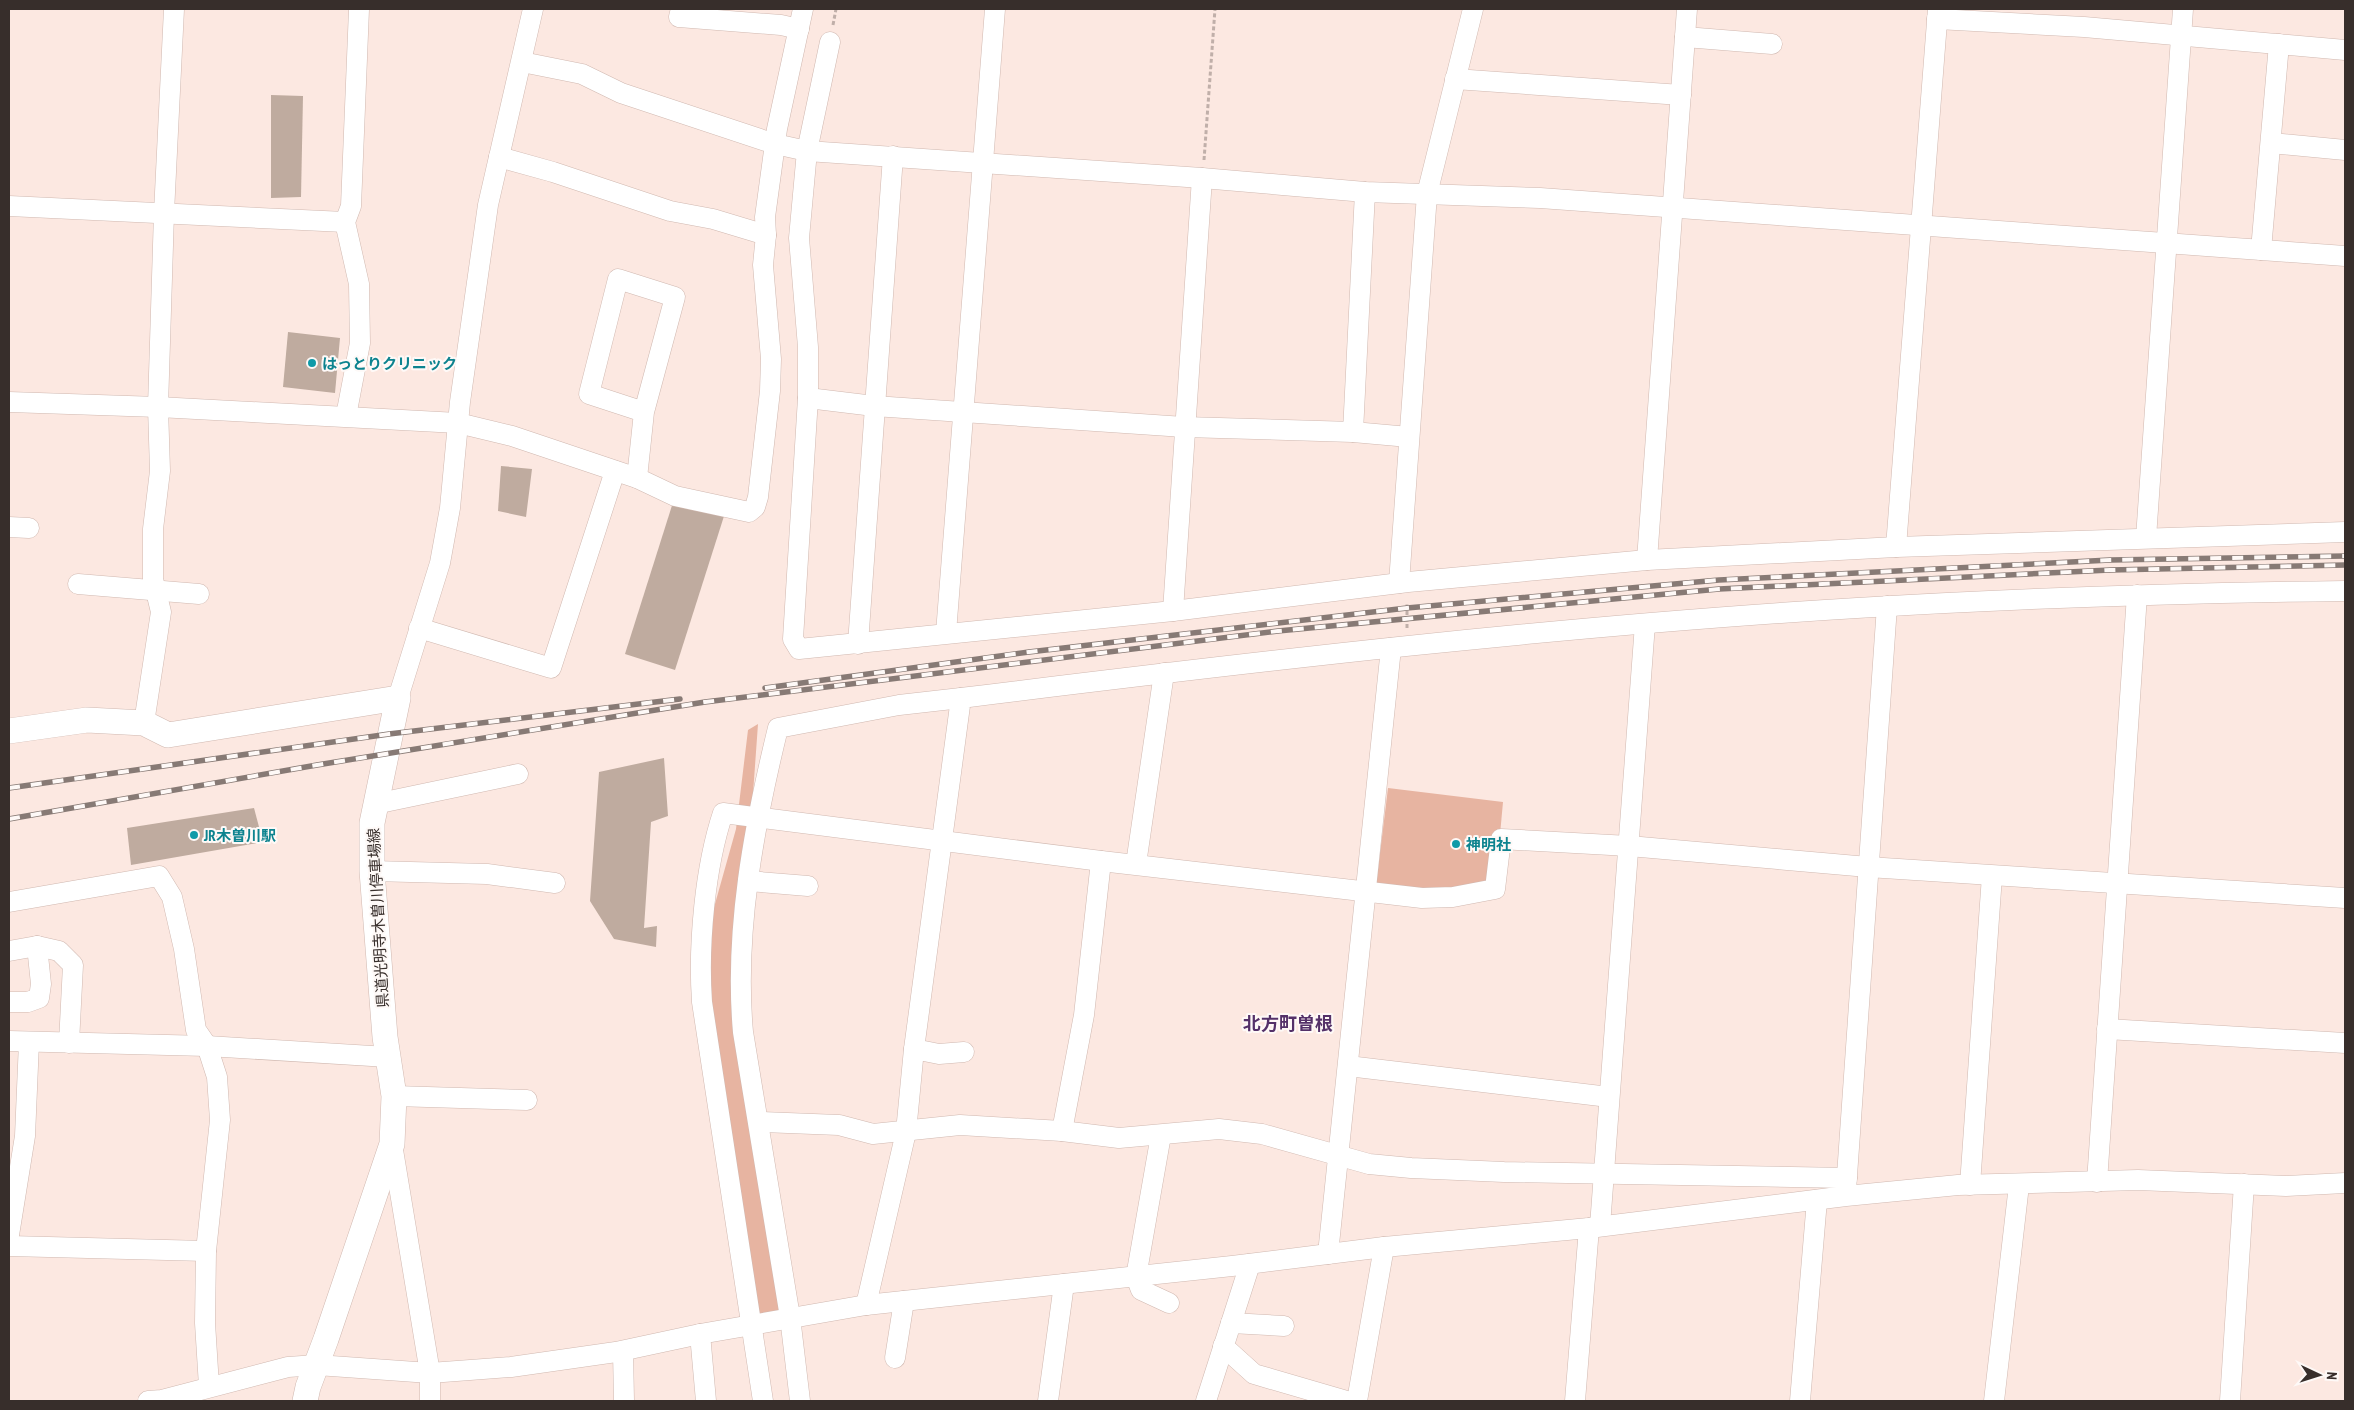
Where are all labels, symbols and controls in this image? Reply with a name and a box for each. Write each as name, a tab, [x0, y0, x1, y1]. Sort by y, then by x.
place label: はっとりクリニック	[322, 354, 457, 373]
marker: はっとりクリニック	[306, 357, 318, 369]
place label: JR木曽川駅	[203, 826, 276, 845]
street label: 県道光明寺木曽川停車場線	[364, 828, 392, 1008]
marker: JR木曽川駅	[188, 829, 200, 841]
place label: 神明社	[1465, 835, 1511, 854]
marker: 神明社	[1450, 838, 1462, 850]
district label: 北方町曽根	[1243, 1012, 1333, 1035]
north arrow	[2294, 1350, 2344, 1400]
text: N	[2323, 1372, 2341, 1380]

